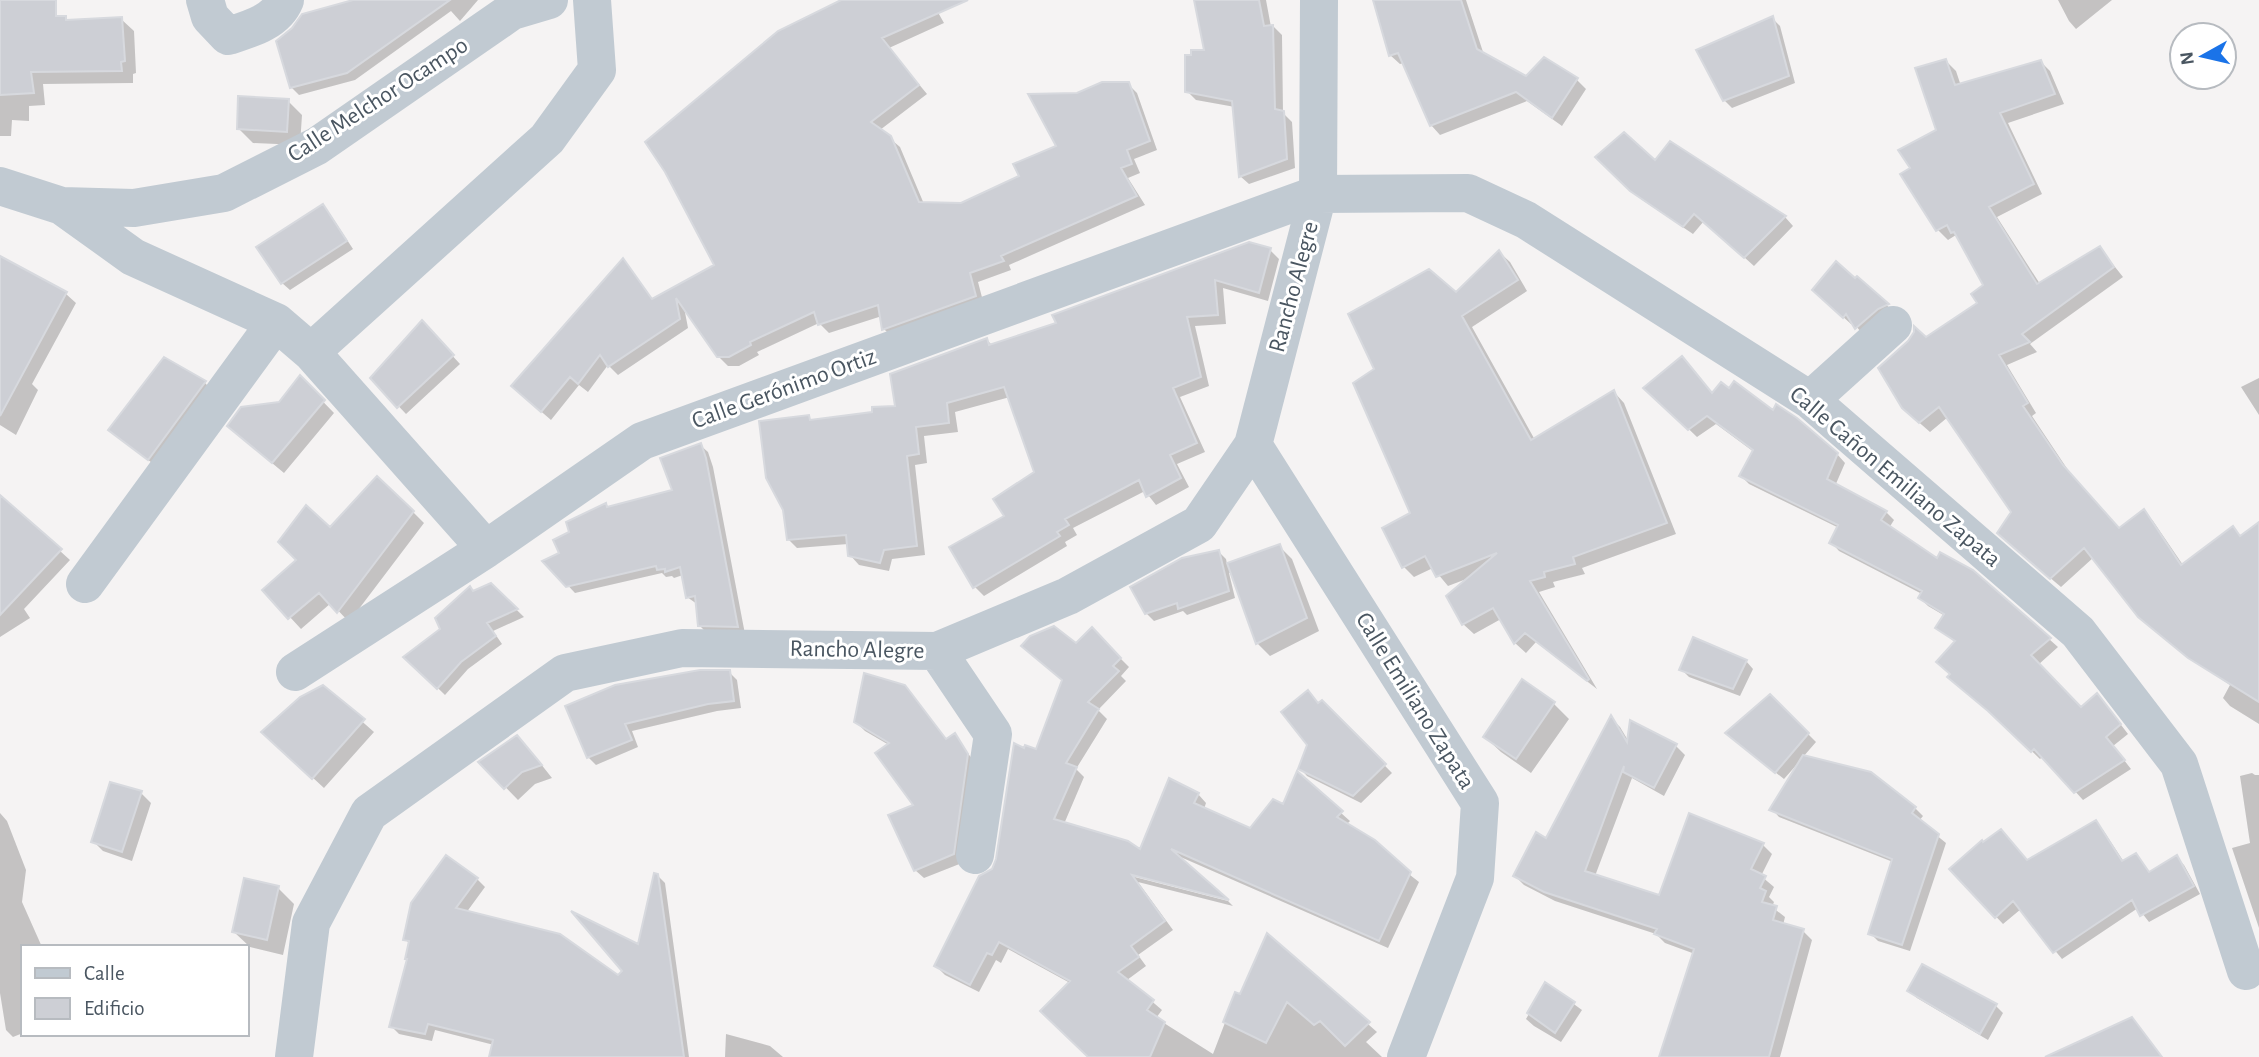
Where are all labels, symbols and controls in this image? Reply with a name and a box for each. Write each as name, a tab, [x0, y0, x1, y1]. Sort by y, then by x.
north arrow	[2168, 21, 2238, 91]
street label: Calle Melchor Ocampo	[284, 33, 472, 167]
text: N	[2177, 50, 2198, 66]
street label: Rancho Alegre	[1265, 219, 1323, 355]
street label: Calle Gerónimo Ortiz	[689, 344, 879, 433]
street label: Calle Cañon Emiliano Zapata	[1785, 382, 2005, 572]
street label: Calle Emiliano Zapata	[1351, 608, 1479, 794]
street label: Rancho Alegre	[789, 637, 925, 663]
legend	[21, 945, 248, 1036]
text: Calle	[84, 963, 125, 984]
text: Edificio	[84, 998, 145, 1019]

